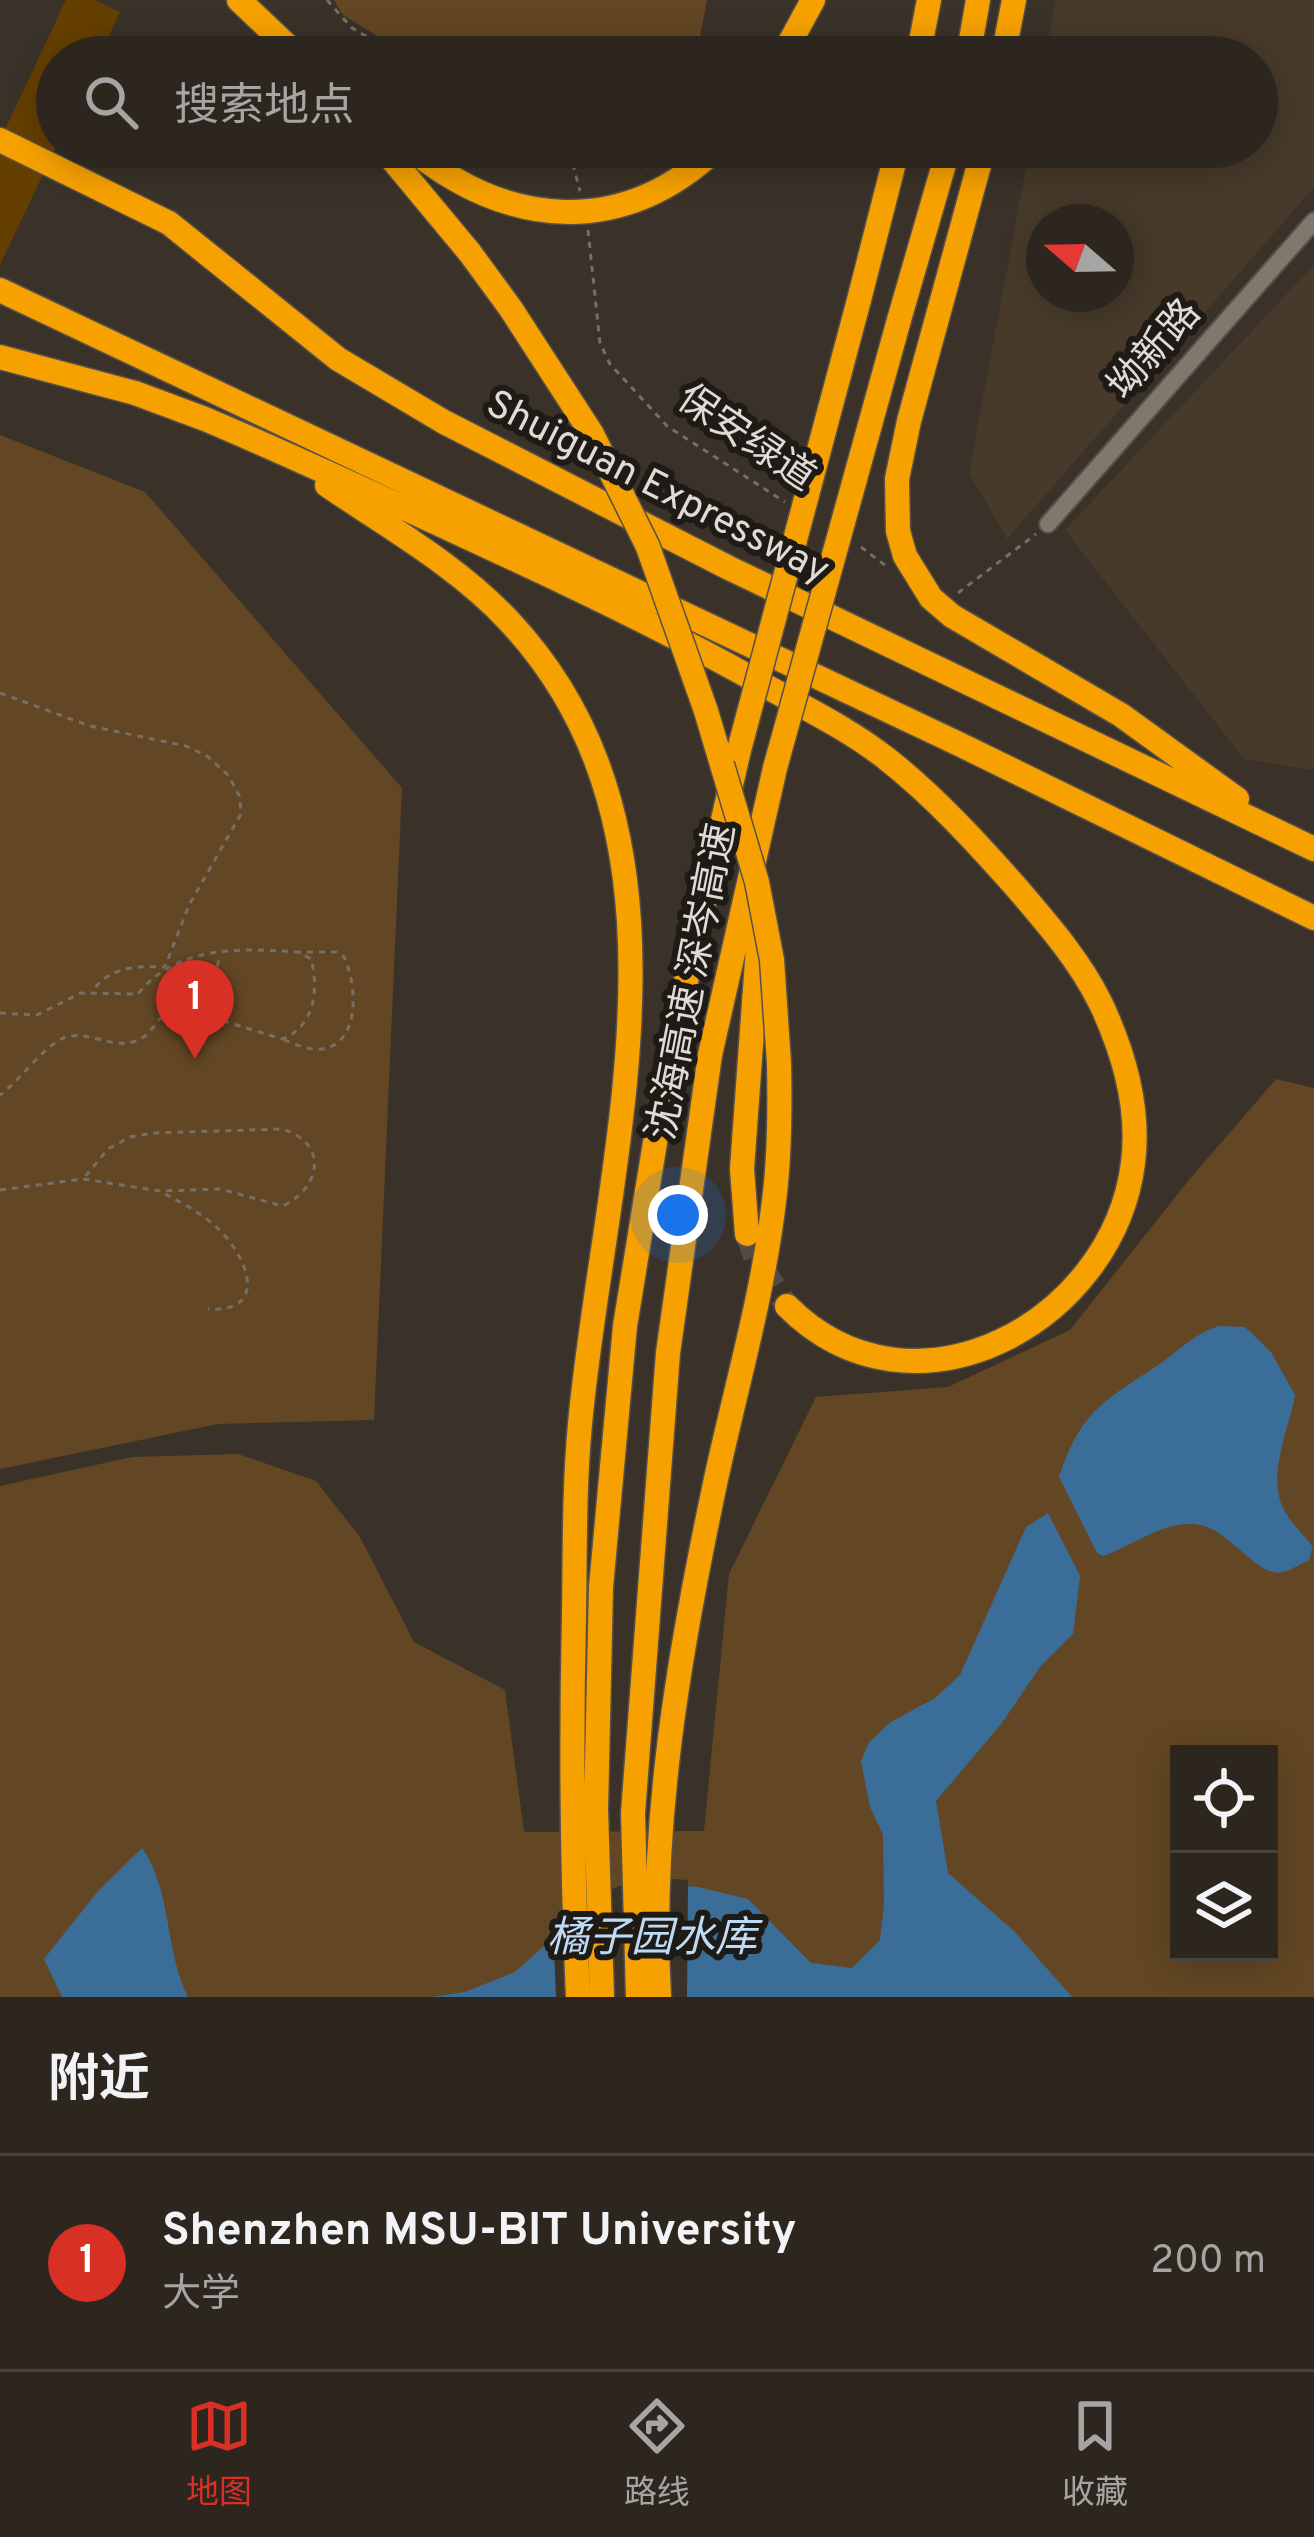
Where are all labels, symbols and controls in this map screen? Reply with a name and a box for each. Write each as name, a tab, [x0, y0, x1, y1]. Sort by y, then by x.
search box	[36, 36, 1278, 168]
icon: search	[78, 69, 144, 135]
text: 搜索地点	[174, 80, 354, 137]
north arrow	[1026, 204, 1134, 312]
street label: 坳新路	[1099, 291, 1213, 411]
street label: 保安绿道	[667, 376, 823, 504]
street label: Shuiguan Expressway	[477, 381, 837, 597]
street label: 沈海高速 深岑高速	[639, 820, 749, 1144]
pin: 1	[156, 960, 234, 1059]
your location	[648, 1185, 708, 1245]
map controls	[1170, 1745, 1278, 1961]
button: locate	[1170, 1745, 1278, 1853]
button: layers	[1170, 1853, 1278, 1961]
water label: 橘子园水库	[547, 1914, 763, 1967]
text: 附近	[48, 2050, 150, 2115]
text: Shenzhen MSU-BIT University	[162, 2204, 796, 2261]
text: 1	[79, 2238, 95, 2287]
text: 200 m	[1150, 2238, 1266, 2287]
text: 大学	[162, 2272, 240, 2321]
tab: 地图	[186, 2393, 252, 2516]
tab: 路线	[624, 2393, 690, 2516]
tab: 收藏	[1062, 2393, 1128, 2516]

